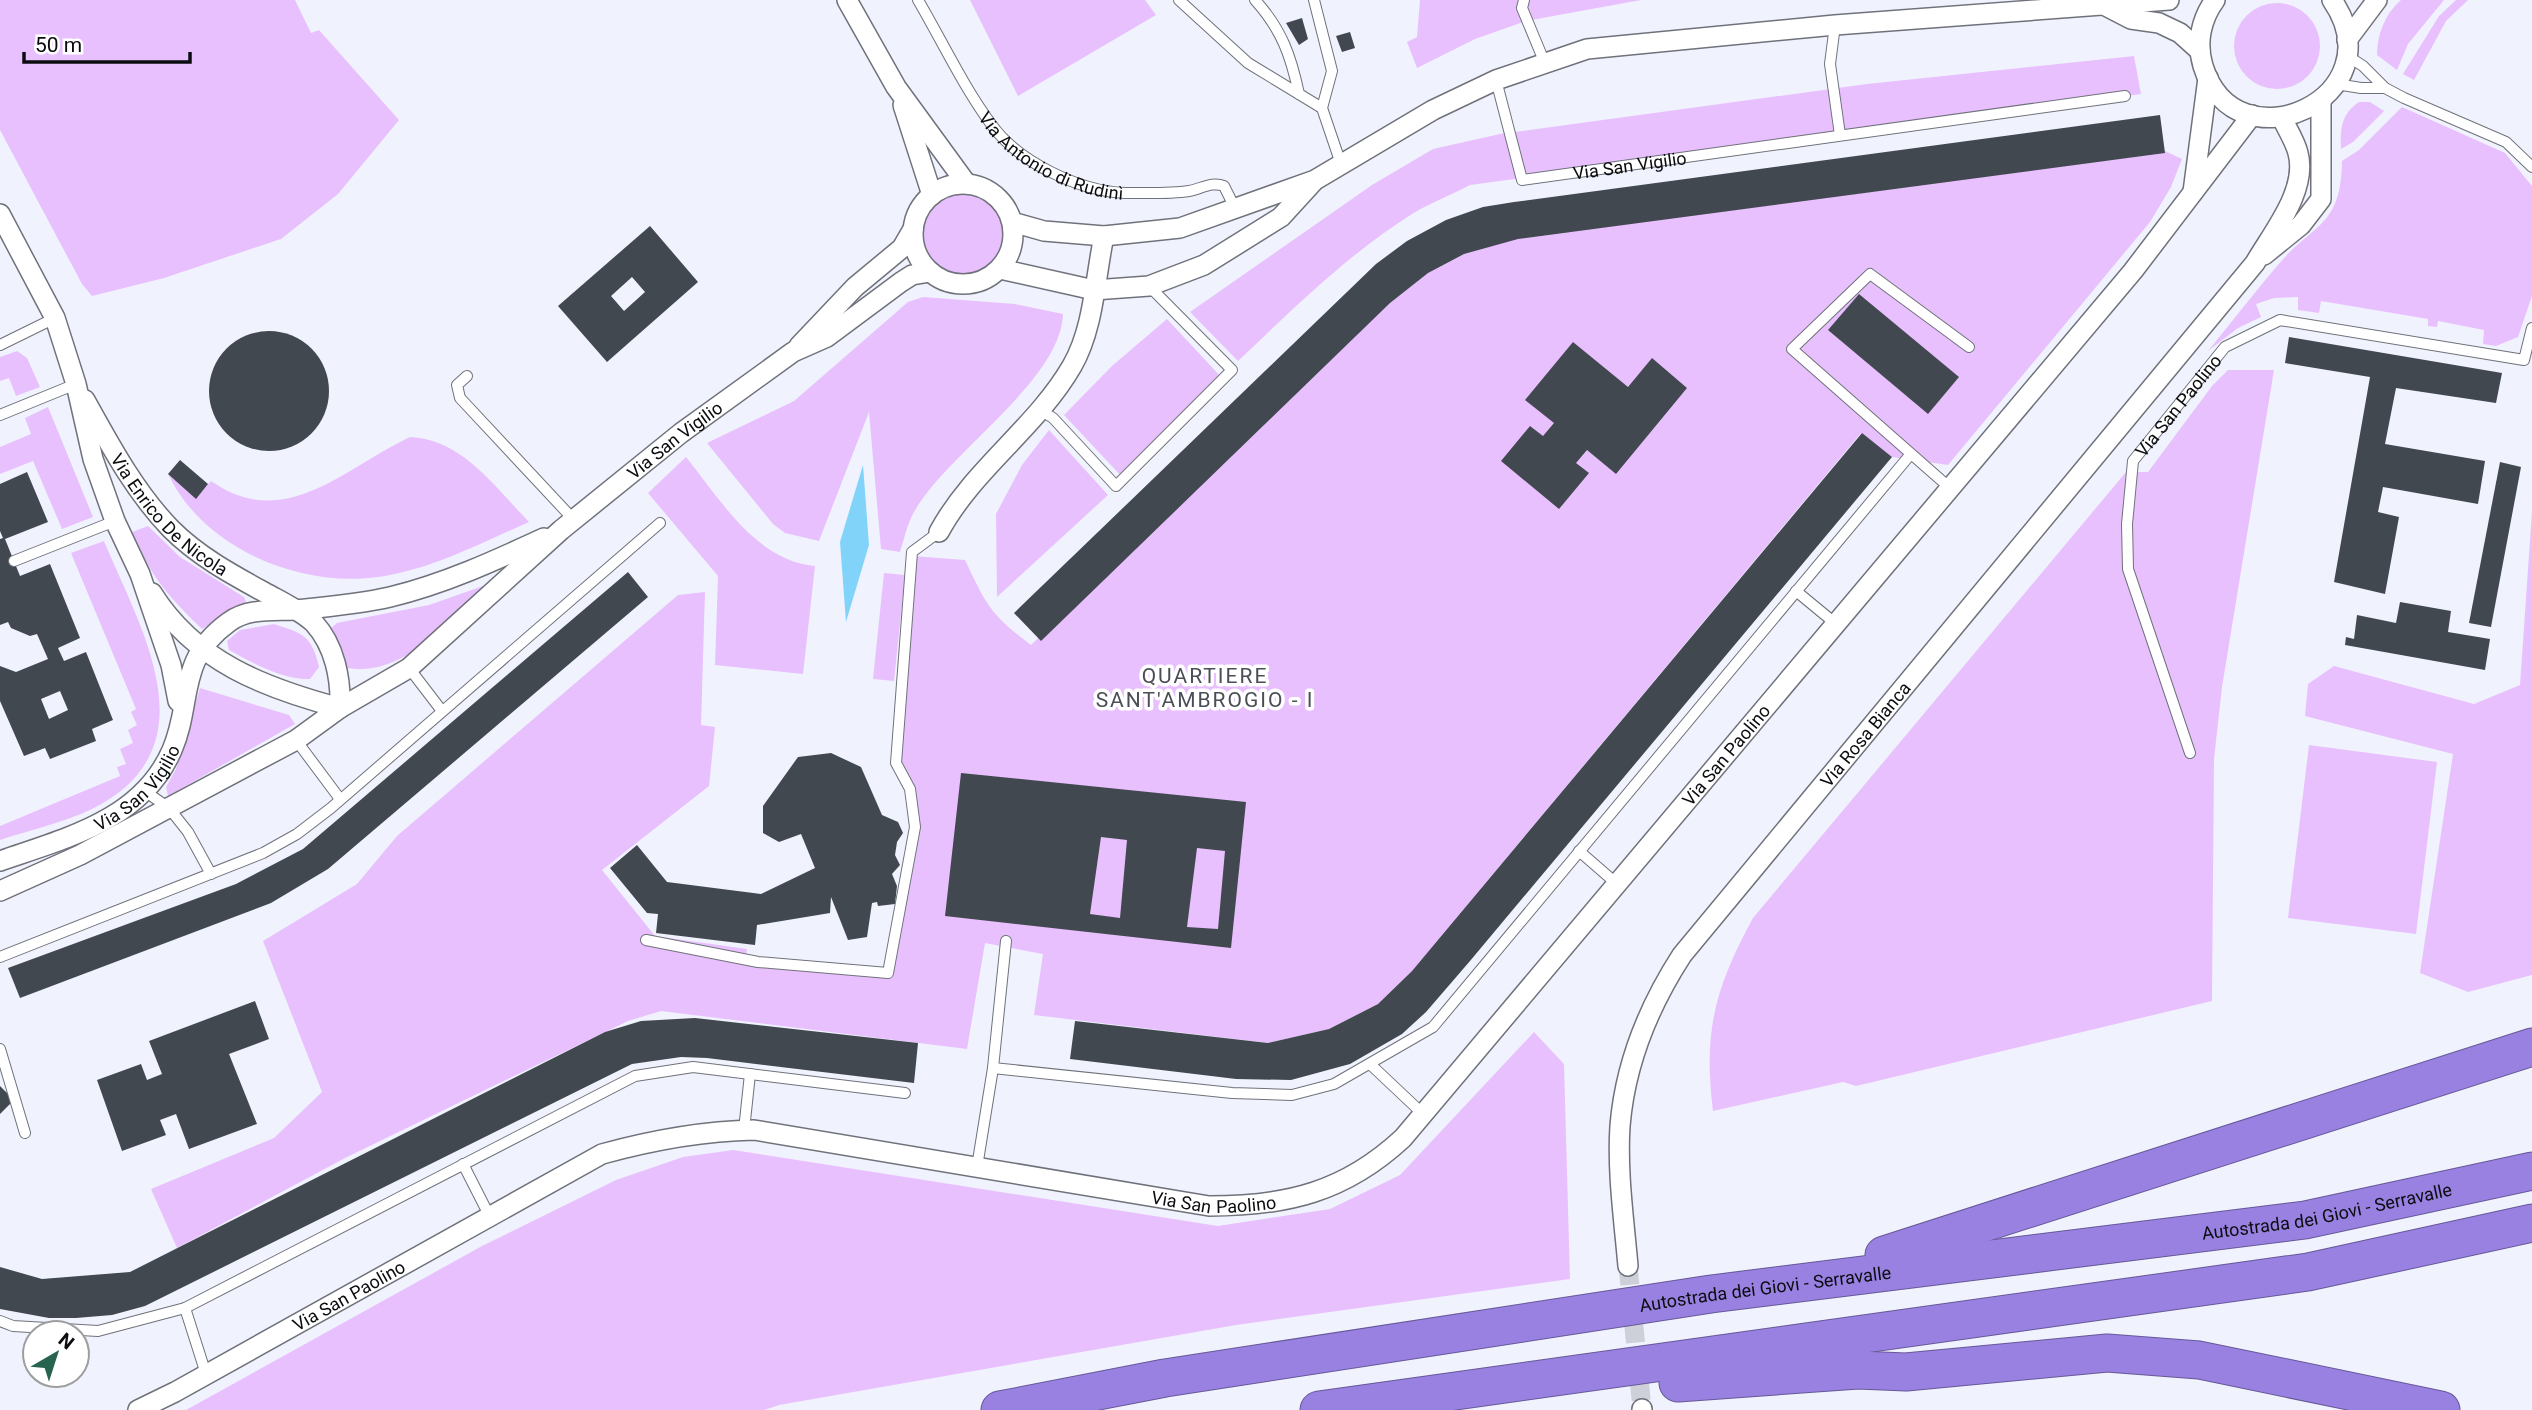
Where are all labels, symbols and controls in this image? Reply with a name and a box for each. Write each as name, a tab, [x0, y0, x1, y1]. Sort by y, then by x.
scale bar	[24, 21, 191, 65]
text: 50 m	[35, 33, 82, 57]
street label: Via Antonio di Rudinì	[975, 107, 1124, 203]
street label: Via San Vigilio	[1572, 147, 1688, 183]
street label: Via San Paolino	[2130, 350, 2225, 461]
street label: Via San Vigilio	[623, 396, 726, 483]
street label: Via Enrico De Nicola	[107, 449, 232, 580]
district label: QUARTIERE SANT'AMBROGIO - I	[1096, 664, 1314, 712]
street label: Via Rosa Bianca	[1816, 677, 1914, 791]
street label: Via San Paolino	[1677, 700, 1774, 809]
street label: Via San Vigilio	[90, 742, 183, 835]
street label: Autostrada dei Giovi - Serravalle	[2201, 1178, 2454, 1243]
street label: Via San Paolino	[1150, 1186, 1277, 1217]
street label: Via San Paolino	[289, 1255, 409, 1335]
street label: Autostrada dei Giovi - Serravalle	[1638, 1261, 1892, 1315]
north arrow	[21, 1319, 91, 1389]
text: N	[54, 1328, 79, 1354]

